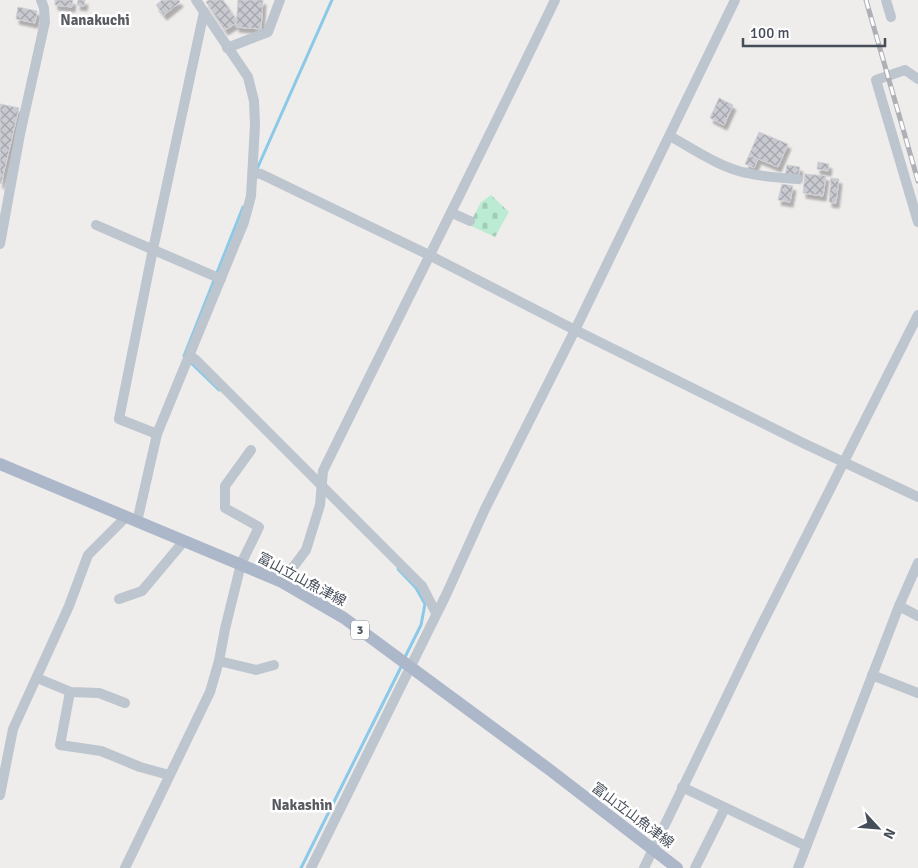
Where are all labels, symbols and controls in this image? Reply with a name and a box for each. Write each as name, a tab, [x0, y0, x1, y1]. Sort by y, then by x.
district label: Nanakuchi	[60, 11, 130, 29]
scale bar	[743, 15, 886, 47]
text: 100 m	[750, 24, 790, 42]
street label: 富山立山魚津線	[255, 549, 349, 610]
road number: 3	[351, 620, 369, 640]
street label: 富山立山魚津線	[588, 779, 677, 852]
district label: Nakashin	[271, 796, 333, 814]
north arrow	[853, 803, 903, 853]
text: N	[879, 825, 899, 842]

